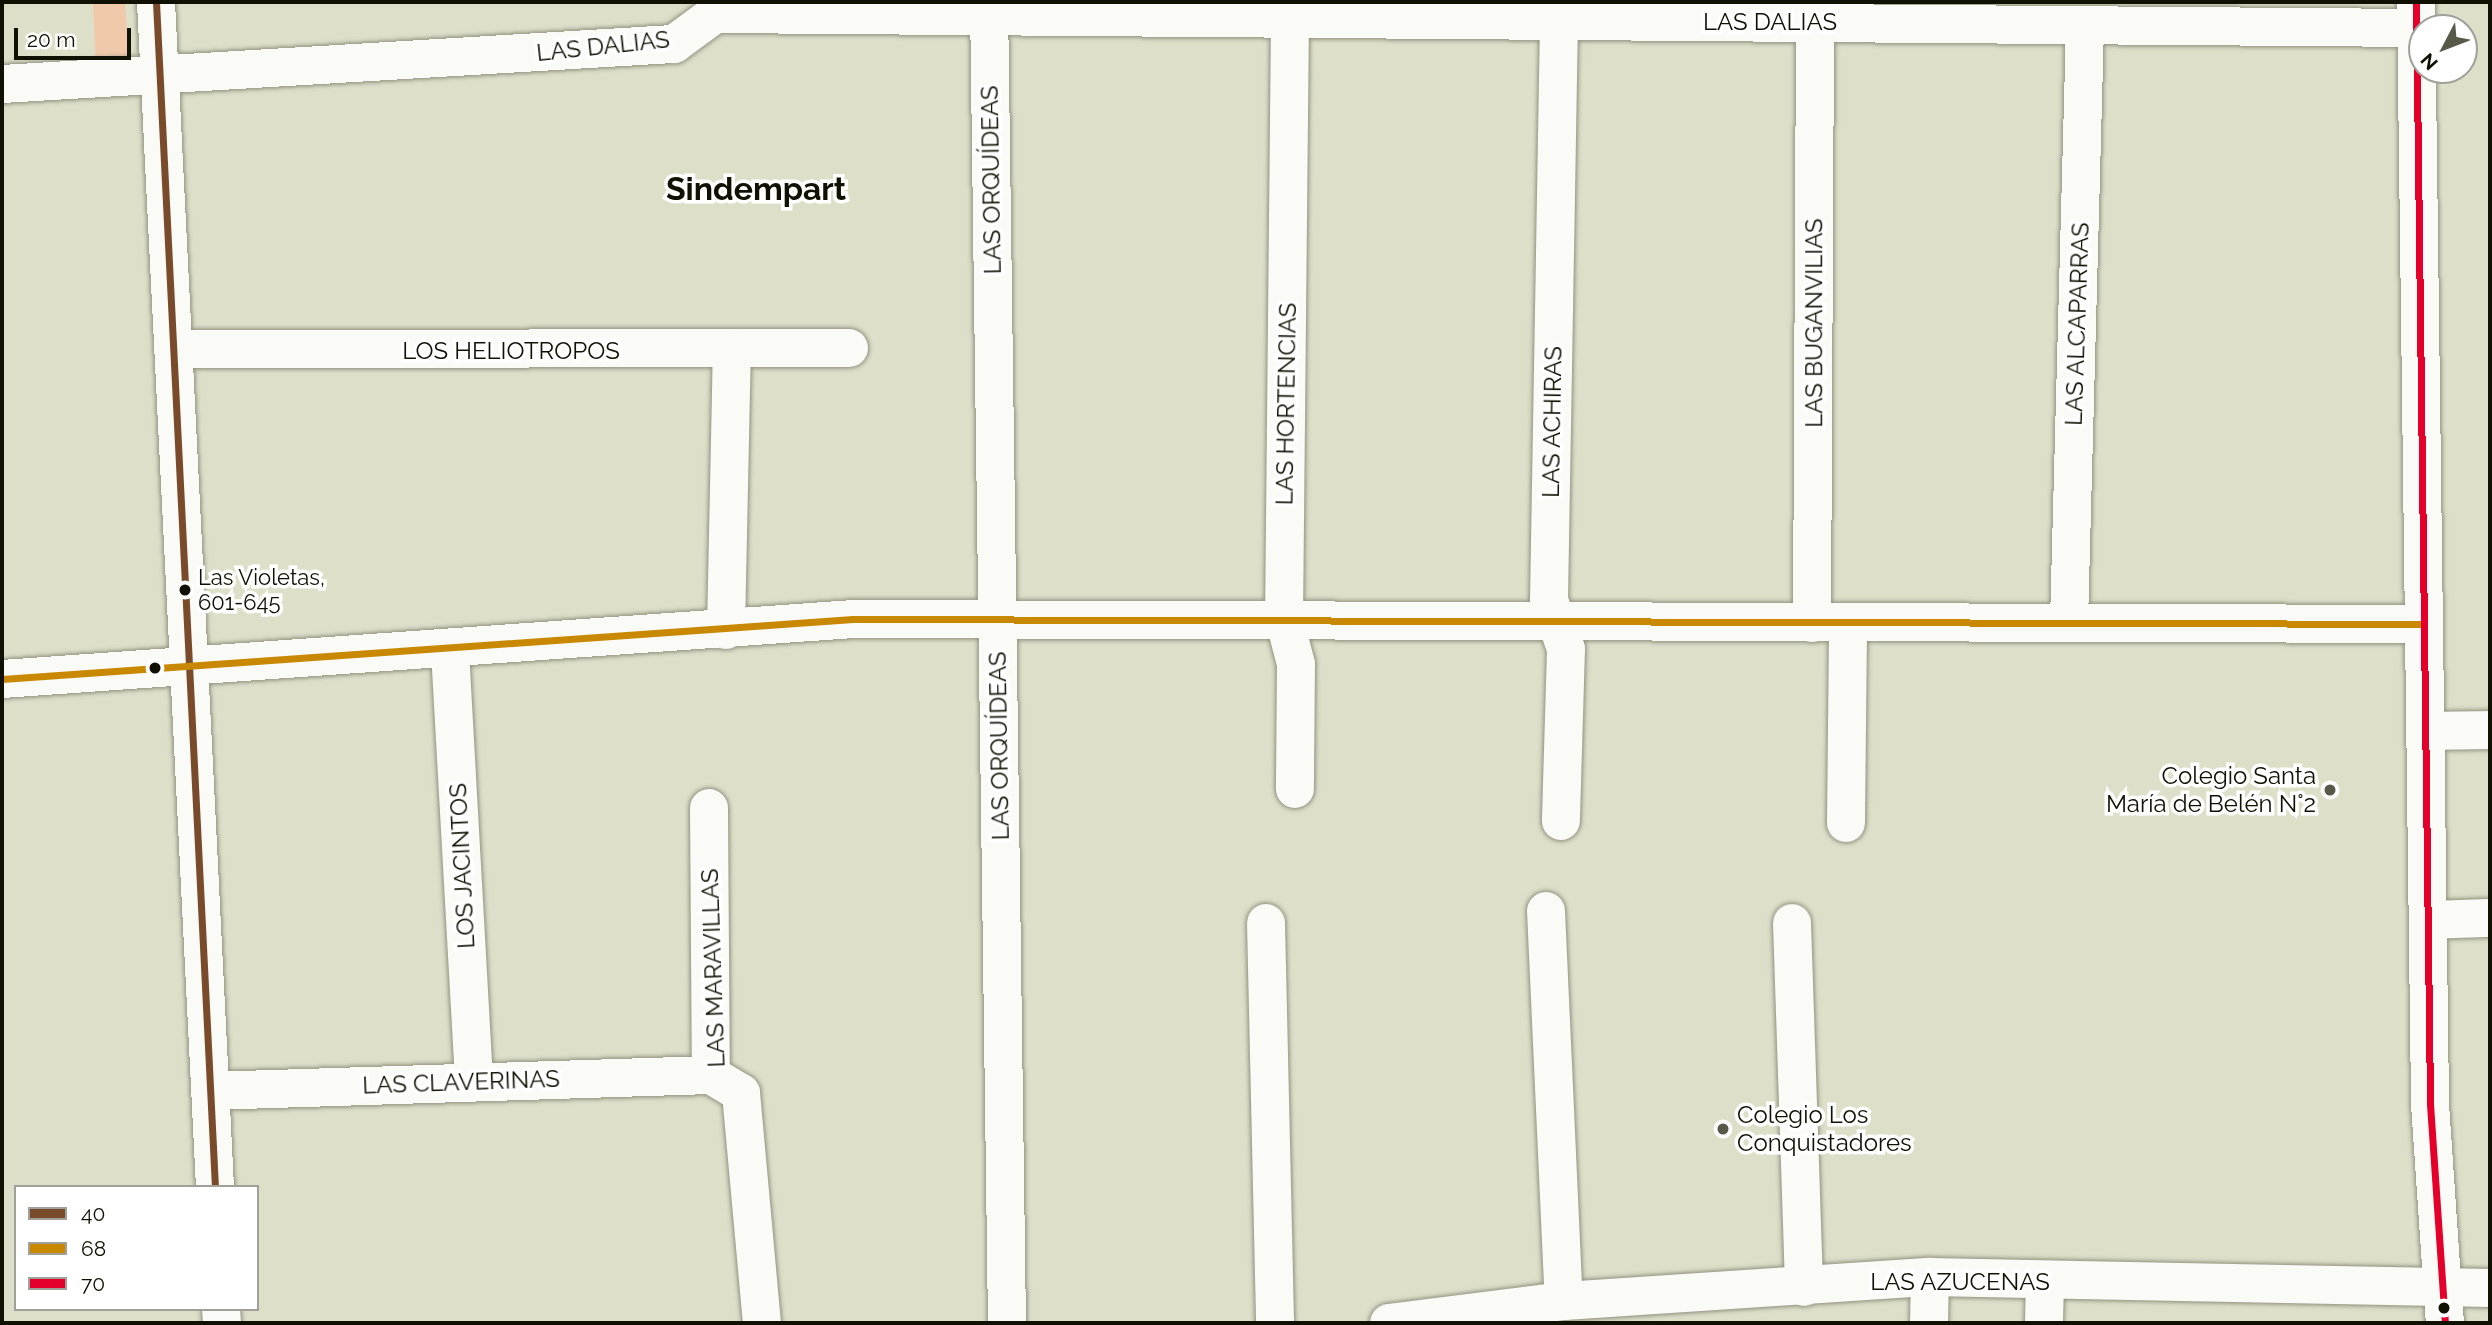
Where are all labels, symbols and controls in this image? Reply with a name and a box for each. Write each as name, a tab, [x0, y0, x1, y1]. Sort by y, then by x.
street label: LAS DALIAS	[1703, 8, 1837, 36]
scale bar	[18, 14, 135, 58]
north arrow	[2408, 14, 2478, 84]
street label: LAS DALIAS	[535, 25, 671, 67]
text: 20 m	[27, 27, 75, 52]
text: N	[2416, 49, 2442, 74]
street label: LAS ORQUÍDEAS	[975, 85, 1007, 275]
district label: Sindempart	[666, 170, 846, 208]
street label: LAS BUGANVILIAS	[1800, 218, 1828, 428]
street label: LAS ALCAPARRAS	[2059, 221, 2095, 427]
street label: LAS HORTENCIAS	[1270, 302, 1302, 506]
street label: LOS HELIOTROPOS	[402, 337, 620, 365]
street label: LAS ACHIRAS	[1536, 345, 1568, 499]
place label: Las Violetas, 601-645	[198, 564, 326, 616]
marker: Las Violetas, 601-645	[178, 583, 192, 597]
street label: LAS ORQUÍDEAS	[983, 651, 1015, 841]
unlabelled marker	[148, 661, 162, 675]
place label: Colegio Santa María de Belén N°2	[2106, 762, 2316, 818]
street label: LOS JACINTOS	[443, 782, 481, 950]
marker: Colegio Santa María de Belén N°2	[2322, 782, 2338, 798]
street label: LAS MARAVILLAS	[695, 868, 731, 1068]
street label: LAS CLAVERINAS	[362, 1064, 560, 1100]
place label: Colegio Los Conquistadores	[1737, 1101, 1912, 1157]
marker: Colegio Los Conquistadores	[1715, 1121, 1731, 1137]
legend	[14, 1185, 259, 1311]
text: 40	[81, 1201, 105, 1226]
text: 68	[81, 1236, 106, 1261]
street label: LAS AZUCENAS	[1870, 1268, 2050, 1296]
text: 70	[81, 1271, 105, 1296]
unlabelled marker	[2437, 1301, 2451, 1315]

